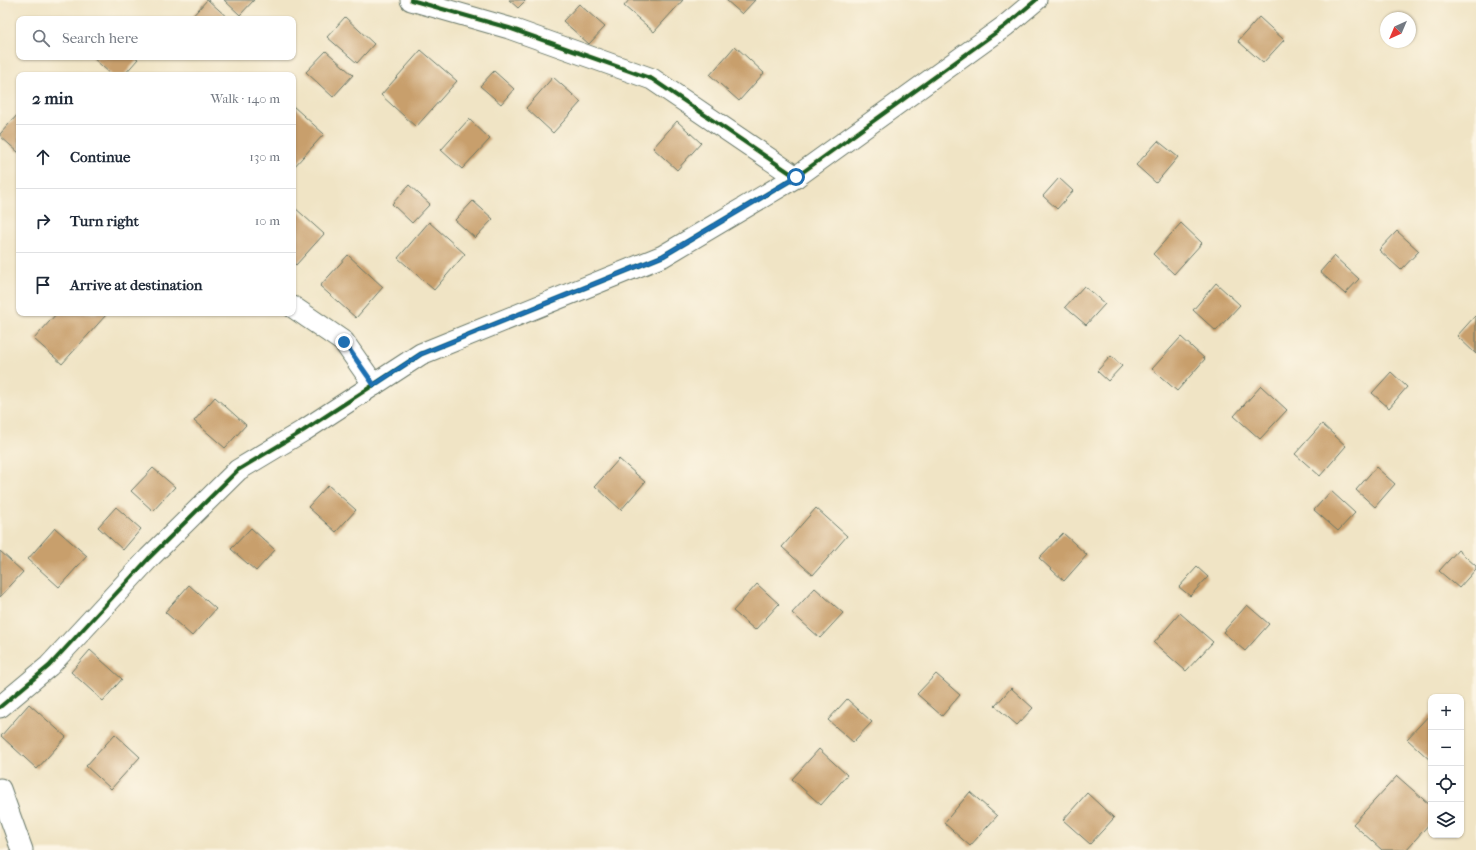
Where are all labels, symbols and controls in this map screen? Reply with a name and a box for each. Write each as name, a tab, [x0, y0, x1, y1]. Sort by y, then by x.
north arrow	[1380, 12, 1416, 48]
search box	[16, 16, 296, 60]
icon: search	[30, 27, 52, 49]
text: Search here	[62, 29, 138, 47]
text: 2 min	[32, 88, 73, 108]
text: Walk · 140 m	[211, 91, 280, 106]
icon: ahead	[32, 146, 54, 168]
text: Continue	[70, 148, 130, 166]
text: 130 m	[249, 149, 280, 164]
route start	[787, 168, 805, 186]
icon: right	[32, 210, 54, 232]
text: Turn right	[70, 212, 139, 230]
text: 10 m	[255, 213, 280, 228]
icon: arrive	[32, 274, 54, 296]
text: Arrive at destination	[70, 276, 202, 294]
route end	[335, 333, 353, 351]
map controls	[1428, 694, 1464, 838]
button: +	[1428, 694, 1464, 730]
button: −	[1428, 730, 1464, 766]
button: locate	[1428, 766, 1464, 802]
button: layers	[1428, 802, 1464, 838]

